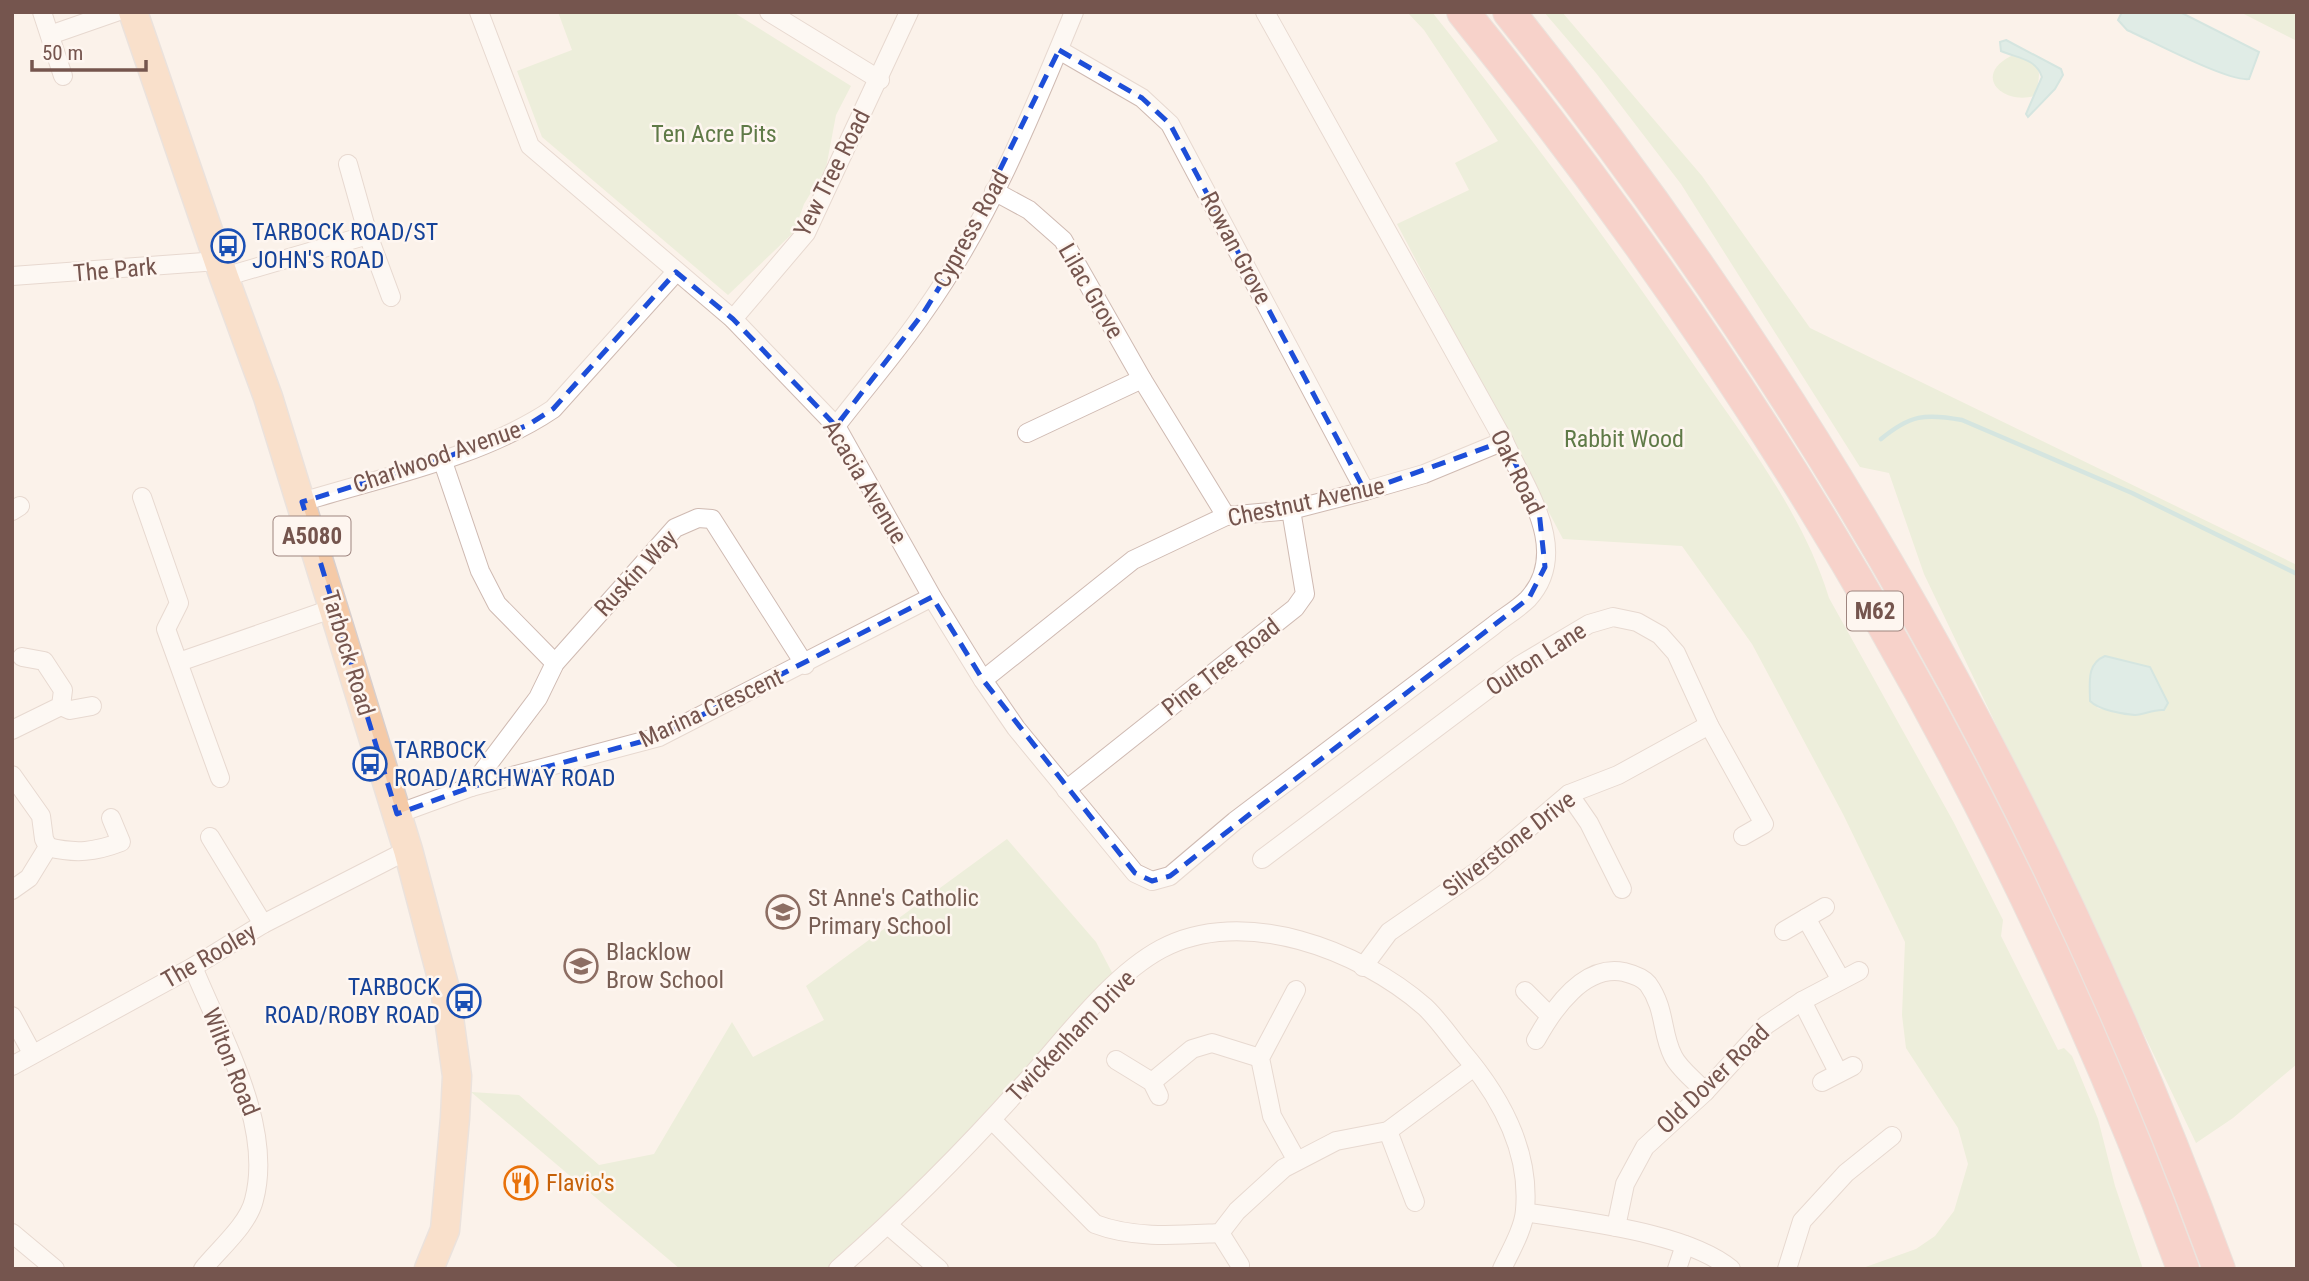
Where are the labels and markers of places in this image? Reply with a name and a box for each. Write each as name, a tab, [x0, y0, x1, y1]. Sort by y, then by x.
place label: TARBOCK ROAD/ST JOHN'S ROAD	[252, 218, 438, 274]
bus stop icon: TARBOCK ROAD/ST JOHN'S ROAD	[209, 227, 247, 265]
place label: TARBOCK ROAD/ARCHWAY ROAD	[394, 736, 616, 792]
bus stop icon: TARBOCK ROAD/ARCHWAY ROAD	[351, 745, 389, 783]
place label: St Anne's Catholic Primary School	[808, 884, 979, 940]
school or university icon: St Anne's Catholic Primary School	[764, 893, 802, 931]
place label: Blacklow Brow School	[606, 938, 724, 994]
school or university icon: Blacklow Brow School	[562, 947, 600, 985]
place label: TARBOCK ROAD/ROBY ROAD	[264, 973, 440, 1029]
bus stop icon: TARBOCK ROAD/ROBY ROAD	[445, 982, 483, 1020]
restaurant icon: Flavio's	[502, 1164, 540, 1202]
place label: Flavio's	[546, 1169, 615, 1197]

